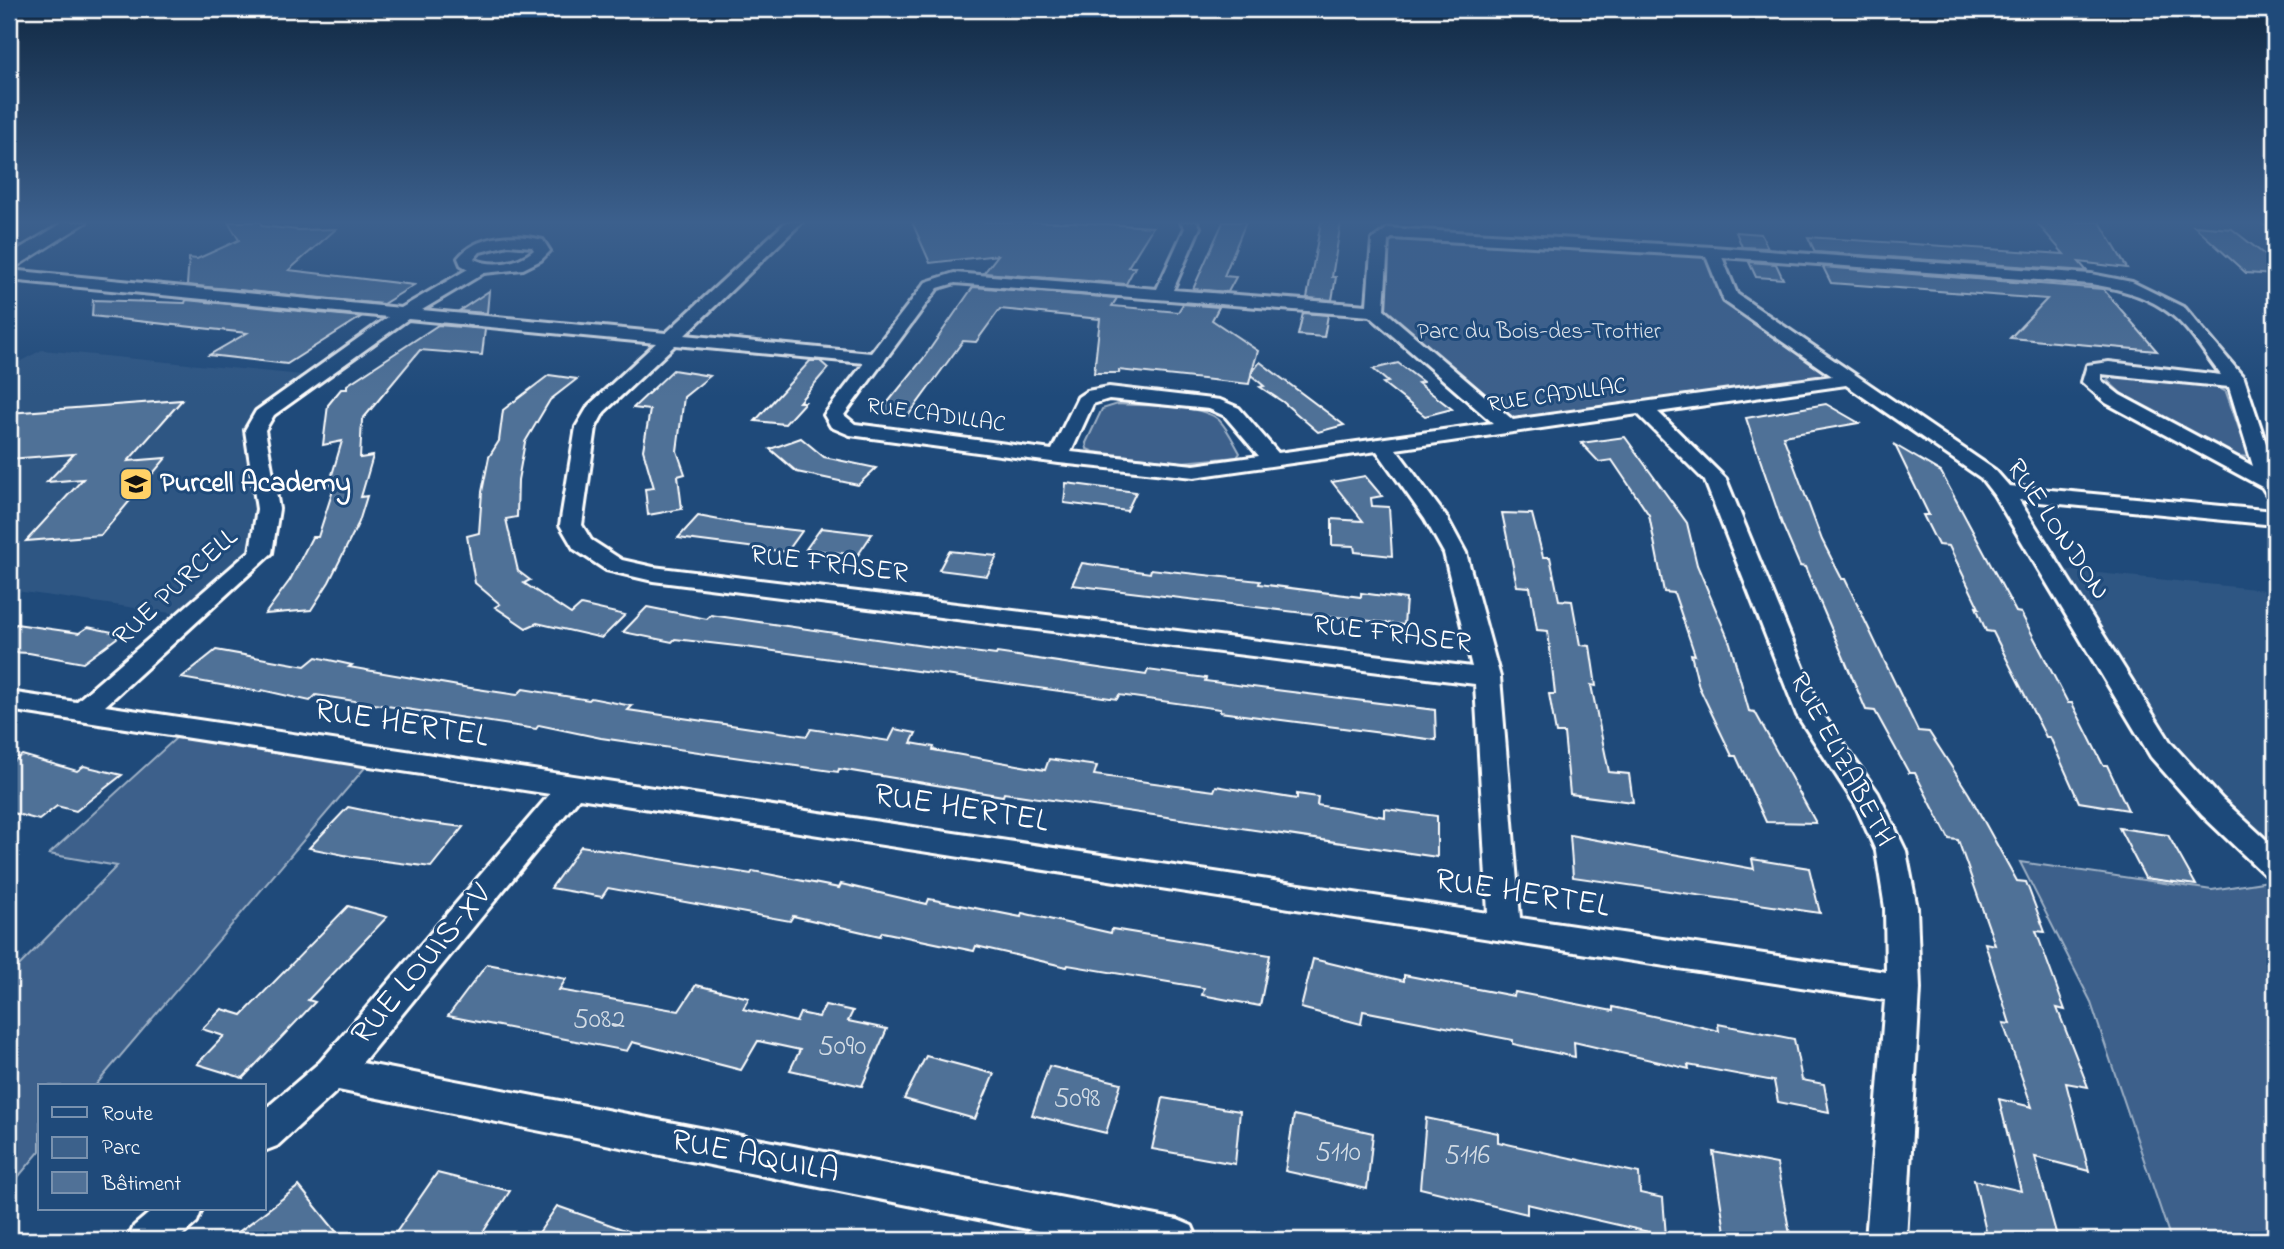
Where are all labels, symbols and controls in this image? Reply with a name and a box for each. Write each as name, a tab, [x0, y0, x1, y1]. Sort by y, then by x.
park label: Parc du Bois-des-Trottier	[1417, 316, 1662, 349]
street label: RUE CADILLAC	[1485, 370, 1629, 422]
street label: RUE CADILLAC	[864, 390, 1008, 442]
street label: RUE LONDON	[1995, 451, 2119, 609]
place label: Purcell Academy	[160, 464, 351, 505]
school or university icon: Purcell Academy	[117, 465, 155, 503]
street label: RUE PURCELL	[104, 519, 248, 657]
street label: RUE FRASER	[748, 535, 911, 595]
street label: RUE FRASER	[1311, 605, 1474, 665]
street label: RUE ELIZABETH	[1778, 665, 1904, 855]
street label: RUE HERTEL	[310, 687, 492, 762]
street label: RUE HERTEL	[870, 772, 1052, 847]
street label: RUE HERTEL	[1431, 857, 1613, 932]
street label: RUE LOUIS-XV	[340, 873, 504, 1056]
house number: 5082	[573, 1000, 625, 1041]
house number: 5090	[818, 1027, 866, 1068]
house number: 5098	[1053, 1079, 1101, 1120]
legend	[38, 1084, 266, 1210]
text: Route	[102, 1100, 154, 1130]
street label: RUE AQUILA	[667, 1117, 843, 1197]
house number: 5110	[1315, 1133, 1361, 1174]
text: Parc	[102, 1134, 141, 1164]
house number: 5116	[1444, 1136, 1490, 1177]
text: Bâtiment	[101, 1170, 181, 1200]

